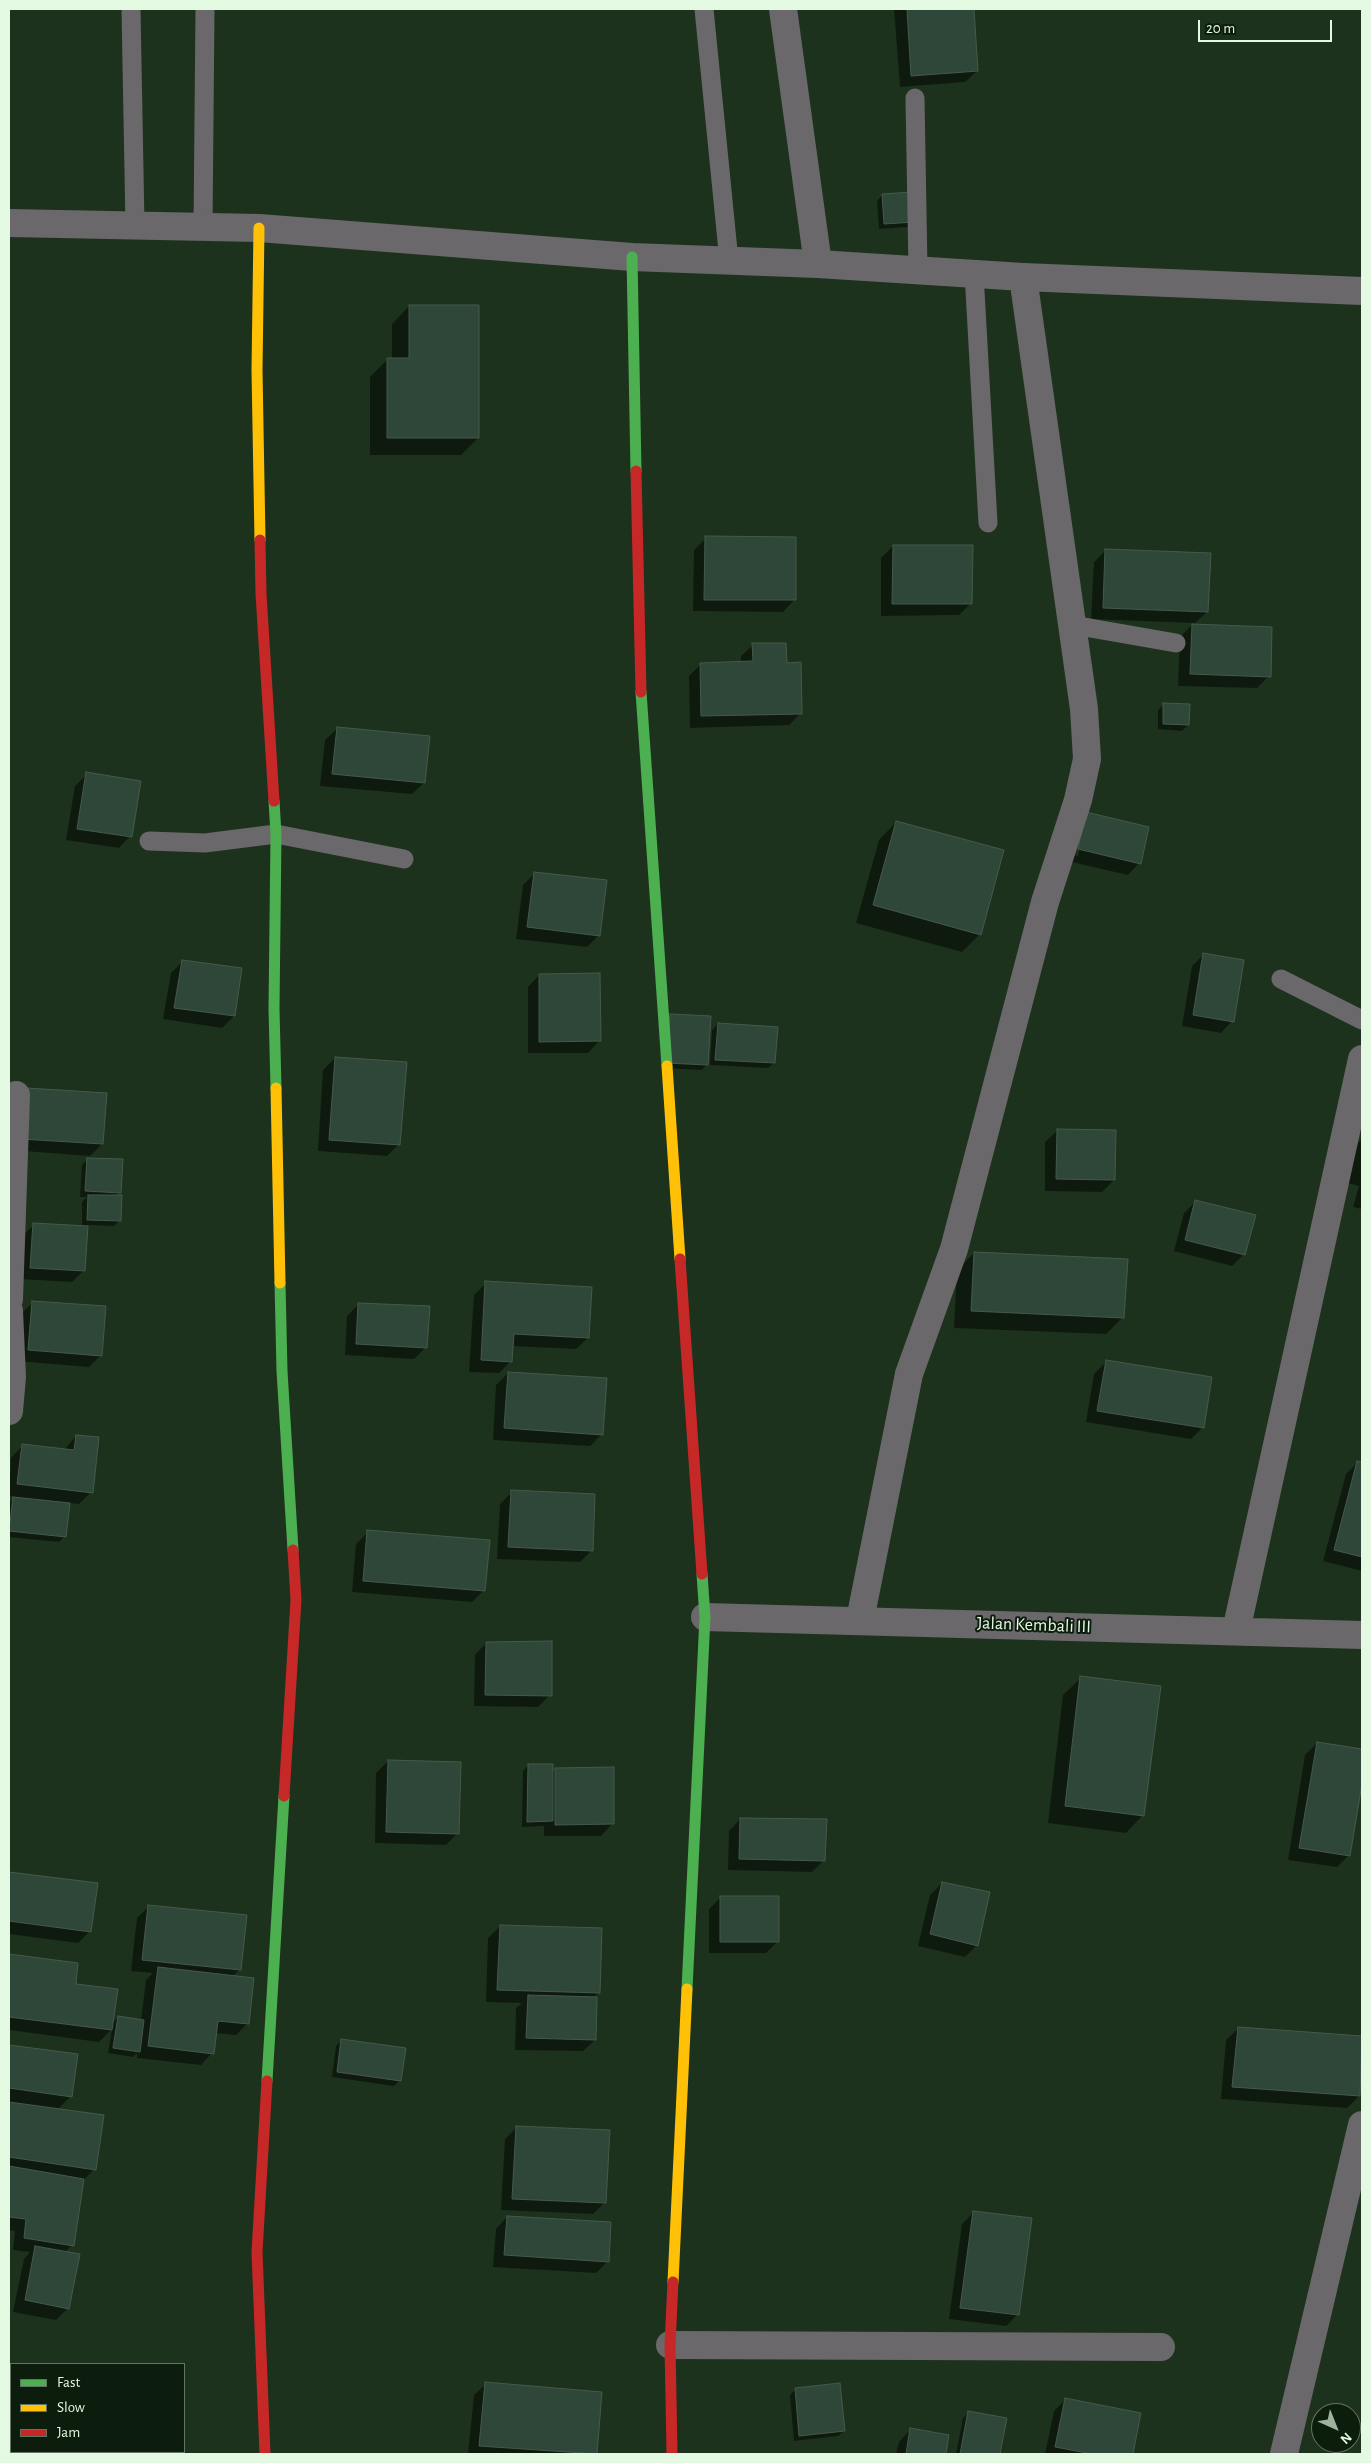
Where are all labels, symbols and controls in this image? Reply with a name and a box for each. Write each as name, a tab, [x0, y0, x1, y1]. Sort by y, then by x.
scale bar	[1201, 10, 1335, 42]
text: 20 m	[1206, 21, 1235, 36]
street label: Jalan Kembali III	[976, 1612, 1092, 1638]
legend	[10, 2363, 185, 2453]
text: Fast	[57, 2375, 80, 2390]
text: Slow	[57, 2400, 85, 2415]
north arrow	[1311, 2403, 1361, 2453]
text: Jam	[57, 2425, 80, 2440]
text: N	[1337, 2430, 1354, 2446]

